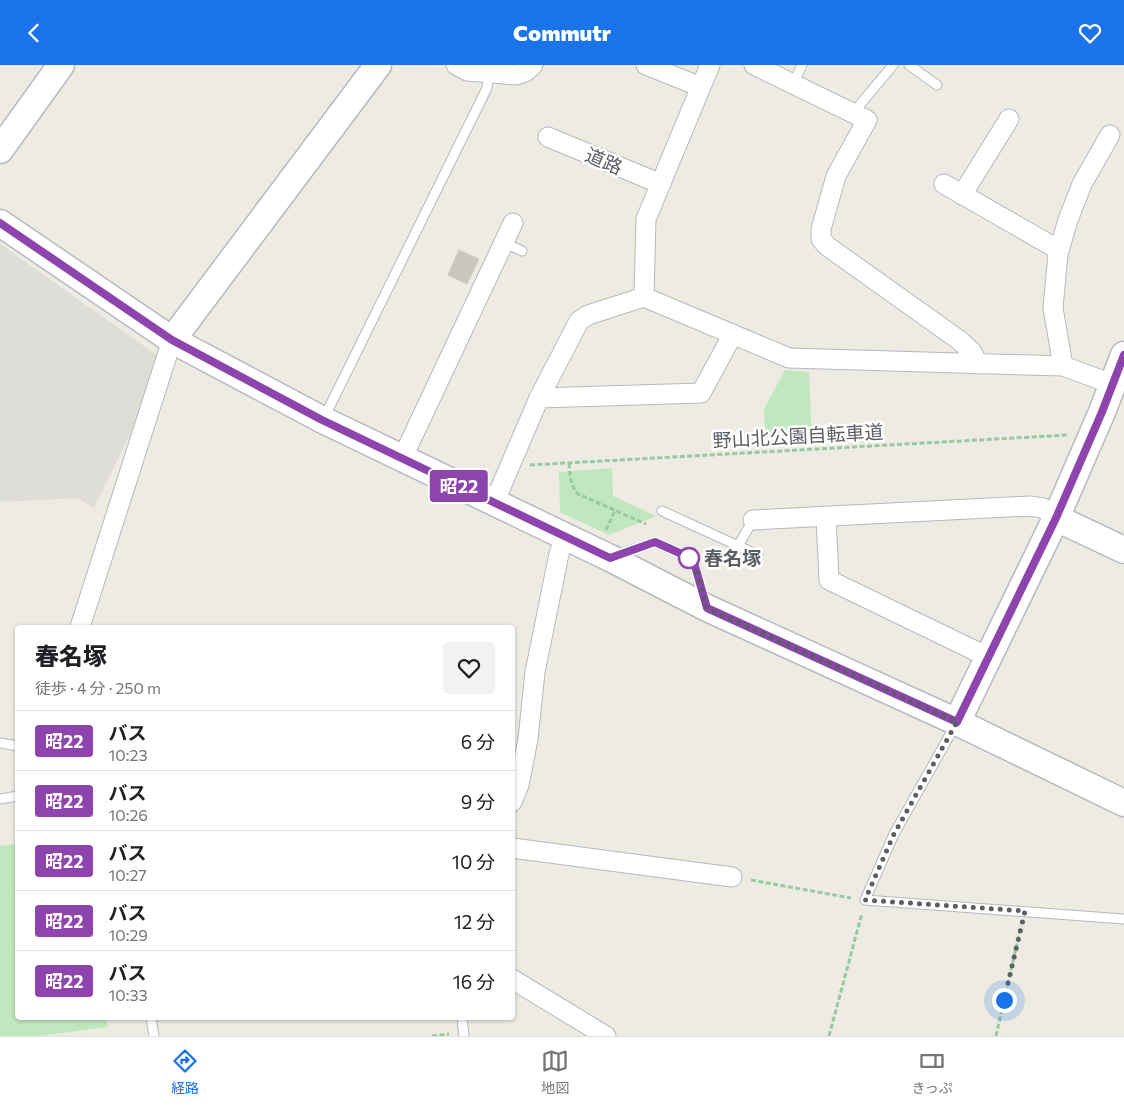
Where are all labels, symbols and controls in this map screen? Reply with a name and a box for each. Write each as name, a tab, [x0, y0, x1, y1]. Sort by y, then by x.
icon: back	[20, 19, 48, 47]
text: Commutr	[513, 19, 611, 46]
icon: heart	[1076, 19, 1104, 47]
street label: 道路	[582, 143, 626, 179]
street label: 野山北公園自転車道	[712, 420, 884, 451]
line badge: 昭22	[430, 470, 488, 502]
text: 昭22	[440, 475, 478, 497]
place label: 春名塚	[704, 546, 761, 569]
marker: 春名塚	[678, 547, 700, 569]
text: 春名塚	[35, 641, 107, 670]
button: heart	[443, 642, 495, 694]
text: 徒歩 · 4 分 · 250 m	[35, 678, 161, 697]
text: バス	[108, 721, 147, 744]
text: 昭22	[45, 730, 83, 752]
text: 6 分	[461, 730, 495, 753]
text: 10:23	[108, 745, 148, 764]
text: バス	[108, 781, 147, 804]
text: 昭22	[45, 790, 83, 812]
text: 9 分	[461, 790, 495, 813]
text: 10:26	[108, 805, 148, 824]
text: バス	[108, 841, 147, 864]
text: 昭22	[45, 850, 83, 872]
text: 10 分	[452, 850, 495, 873]
text: 10:27	[108, 865, 147, 884]
text: バス	[108, 901, 147, 924]
text: 昭22	[45, 910, 83, 932]
text: 12 分	[454, 910, 495, 933]
text: 10:29	[108, 925, 148, 944]
text: バス	[108, 961, 147, 984]
text: 昭22	[45, 970, 83, 992]
text: 16 分	[453, 970, 495, 993]
text: 10:33	[108, 985, 148, 1004]
your location	[992, 988, 1017, 1013]
tab: 経路	[171, 1047, 199, 1097]
tab: 地図	[541, 1047, 569, 1097]
tab: きっぷ	[911, 1047, 953, 1097]

